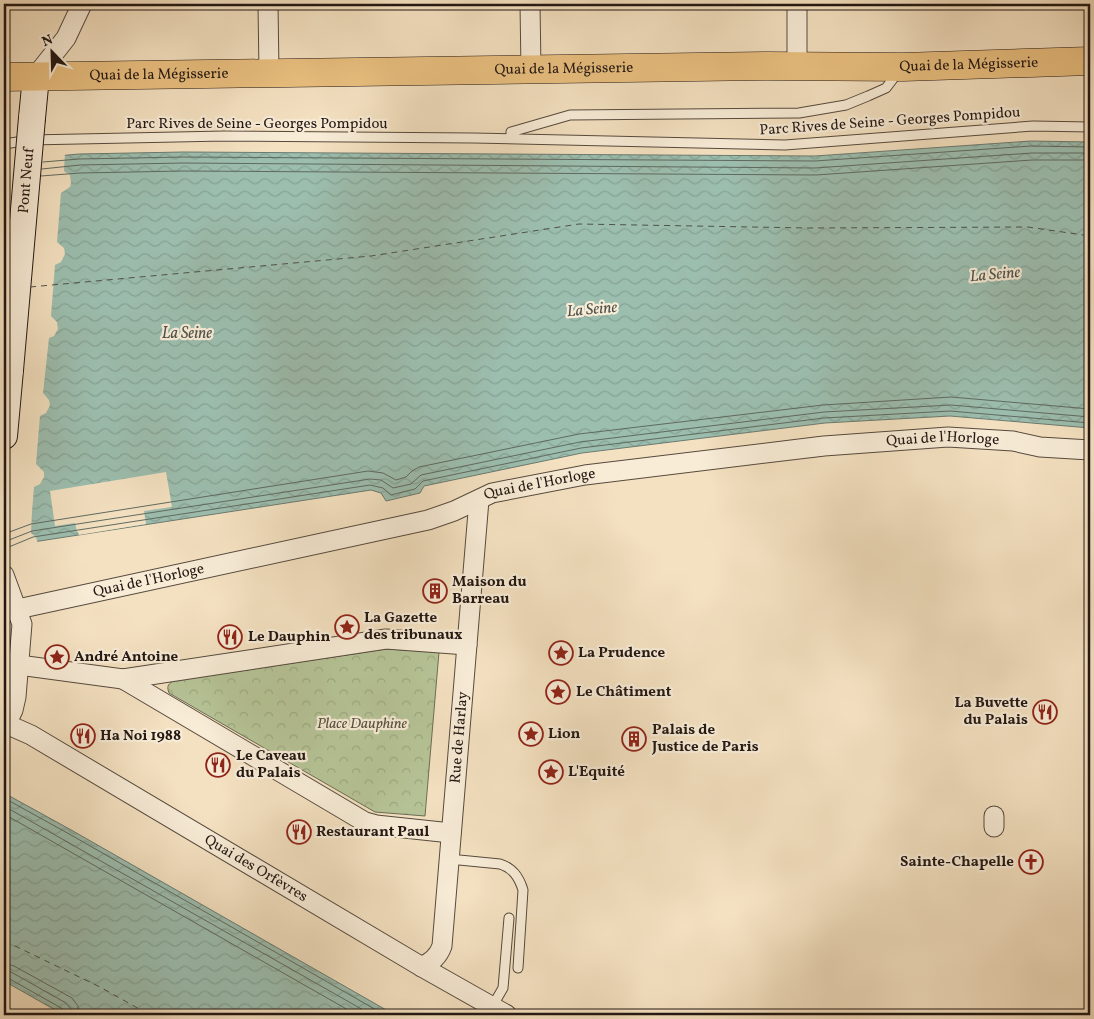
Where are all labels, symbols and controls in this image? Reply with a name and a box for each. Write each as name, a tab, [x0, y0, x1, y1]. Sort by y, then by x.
north arrow	[28, 28, 78, 78]
text: N	[39, 31, 56, 52]
street label: Quai de la Mégisserie	[899, 52, 1039, 78]
street label: Quai de la Mégisserie	[494, 57, 634, 80]
street label: Quai de la Mégisserie	[89, 63, 229, 86]
street label: Parc Rives de Seine - Georges Pompidou	[759, 102, 1021, 142]
street label: Parc Rives de Seine - Georges Pompidou	[126, 114, 388, 135]
street label: Pont Neuf	[13, 145, 40, 214]
water label: La Seine	[969, 262, 1021, 288]
water label: La Seine	[566, 297, 618, 323]
water label: La Seine	[162, 323, 212, 345]
street label: Quai de l'Horloge	[886, 426, 1000, 452]
street label: Quai de l'Horloge	[480, 463, 597, 506]
street label: Quai de l'Horloge	[91, 558, 206, 603]
place label: Maison du Barreau	[452, 572, 527, 610]
building icon: Maison du Barreau	[422, 578, 448, 604]
place label: La Gazette des tribunaux	[364, 608, 463, 646]
place icon: La Gazette des tribunaux	[334, 614, 360, 640]
restaurant icon: Le Dauphin	[217, 624, 243, 650]
place label: Le Dauphin	[248, 627, 330, 648]
place icon: La Prudence	[548, 640, 574, 666]
place label: La Prudence	[578, 643, 666, 664]
place icon: André Antoine	[44, 644, 70, 670]
place label: André Antoine	[74, 647, 179, 668]
place icon: Le Châtiment	[545, 679, 571, 705]
place label: Le Châtiment	[576, 682, 672, 703]
street label: Rue de Harlay	[445, 691, 474, 784]
place label: La Buvette du Palais	[954, 693, 1028, 731]
restaurant icon: La Buvette du Palais	[1032, 699, 1058, 725]
park label: Place Dauphine	[317, 714, 408, 735]
place label: Palais de Justice de Paris	[651, 720, 759, 758]
place icon: Lion	[518, 721, 544, 747]
restaurant icon: Ha Noi 1988	[70, 723, 96, 749]
place label: Lion	[548, 724, 581, 745]
place label: Ha Noi 1988	[100, 726, 181, 747]
building icon: Palais de Justice de Paris	[621, 726, 647, 752]
place label: Le Caveau du Palais	[236, 746, 306, 784]
restaurant icon: Le Caveau du Palais	[205, 752, 231, 778]
place icon: L'Equité	[538, 759, 564, 785]
place label: L'Equité	[568, 762, 625, 783]
restaurant icon: Restaurant Paul	[286, 819, 312, 845]
place label: Restaurant Paul	[316, 822, 429, 843]
street label: Quai des Orfèvres	[200, 830, 311, 907]
church icon: Sainte-Chapelle	[1018, 849, 1044, 875]
place label: Sainte-Chapelle	[900, 852, 1014, 873]

